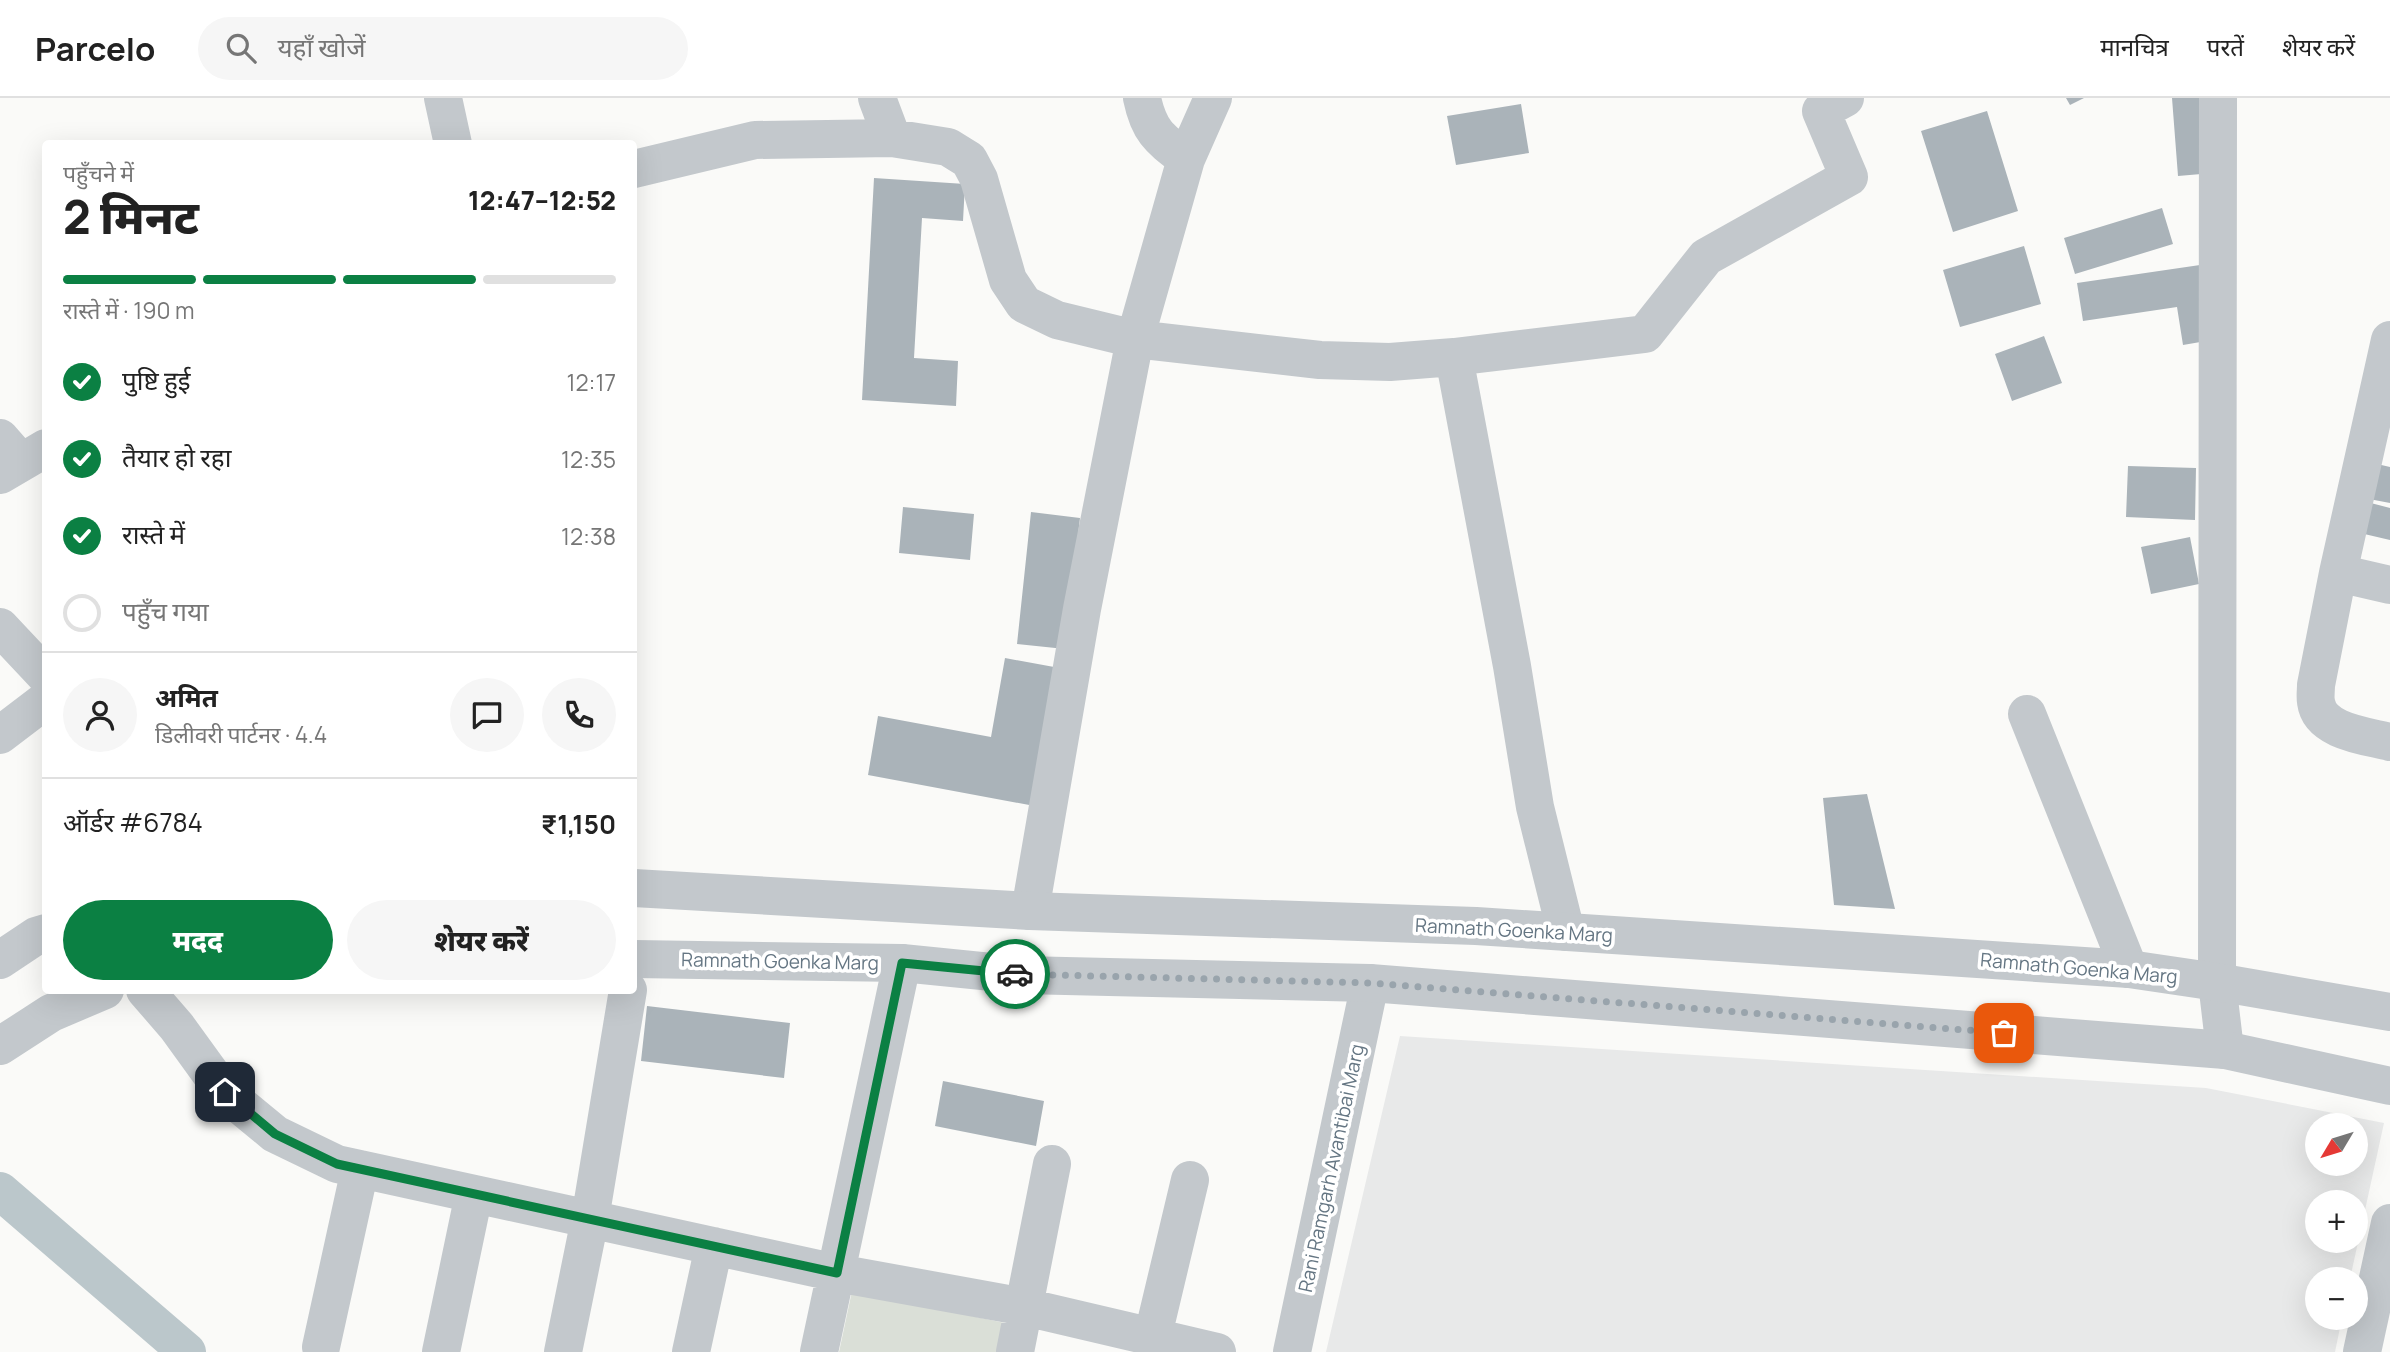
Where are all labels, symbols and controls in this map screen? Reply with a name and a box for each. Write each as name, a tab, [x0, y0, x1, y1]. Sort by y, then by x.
search box	[198, 17, 688, 80]
text: Parcelo	[35, 26, 156, 71]
icon: search	[222, 29, 260, 67]
text: यहाँ खोजें	[278, 29, 366, 65]
text: मानचित्र	[2100, 30, 2169, 63]
text: परतें	[2207, 30, 2244, 63]
text: शेयर करें	[2282, 30, 2355, 63]
text: पहुँचने में	[63, 157, 134, 189]
text: 12:47–12:52	[468, 182, 616, 218]
text: 2 मिनट	[63, 185, 199, 248]
text: रास्ते में · 190 m	[63, 294, 195, 326]
text: पुष्टि हुई	[122, 362, 190, 398]
icon: check	[63, 363, 101, 401]
text: 12:17	[567, 366, 616, 398]
text: तैयार हो रहा	[122, 439, 231, 475]
icon: check	[63, 440, 101, 478]
text: 12:35	[561, 443, 616, 475]
text: रास्ते में	[122, 516, 185, 552]
icon: check	[63, 517, 101, 555]
text: 12:38	[561, 520, 616, 552]
text: पहुँच गया	[122, 593, 209, 629]
button: person	[63, 678, 137, 752]
button: chat	[450, 678, 524, 752]
button: phone	[542, 678, 616, 752]
text: अमित	[155, 679, 218, 715]
text: डिलीवरी पार्टनर · 4.4	[155, 718, 327, 750]
text: ऑर्डर #6784	[63, 804, 203, 840]
text: ₹1,150	[541, 806, 616, 842]
button: मदद	[63, 900, 333, 980]
button: शेयर करें	[347, 900, 616, 980]
street label: Ramnath Goenka Marg	[1414, 912, 1614, 948]
courier	[980, 939, 1050, 1009]
street label: Ramnath Goenka Marg	[681, 946, 879, 976]
street label: Ramnath Goenka Marg	[1979, 946, 2179, 990]
icon: car	[996, 955, 1034, 993]
pin	[1974, 1003, 2034, 1063]
icon: bag	[1985, 1014, 2023, 1052]
street label: Rani Ramgarh Avantibai Marg	[1292, 1042, 1370, 1294]
pin	[195, 1062, 255, 1122]
icon: home	[206, 1073, 244, 1111]
north arrow	[2305, 1113, 2368, 1176]
map controls	[2305, 1113, 2368, 1330]
button: +	[2305, 1190, 2368, 1253]
button: −	[2305, 1267, 2368, 1330]

